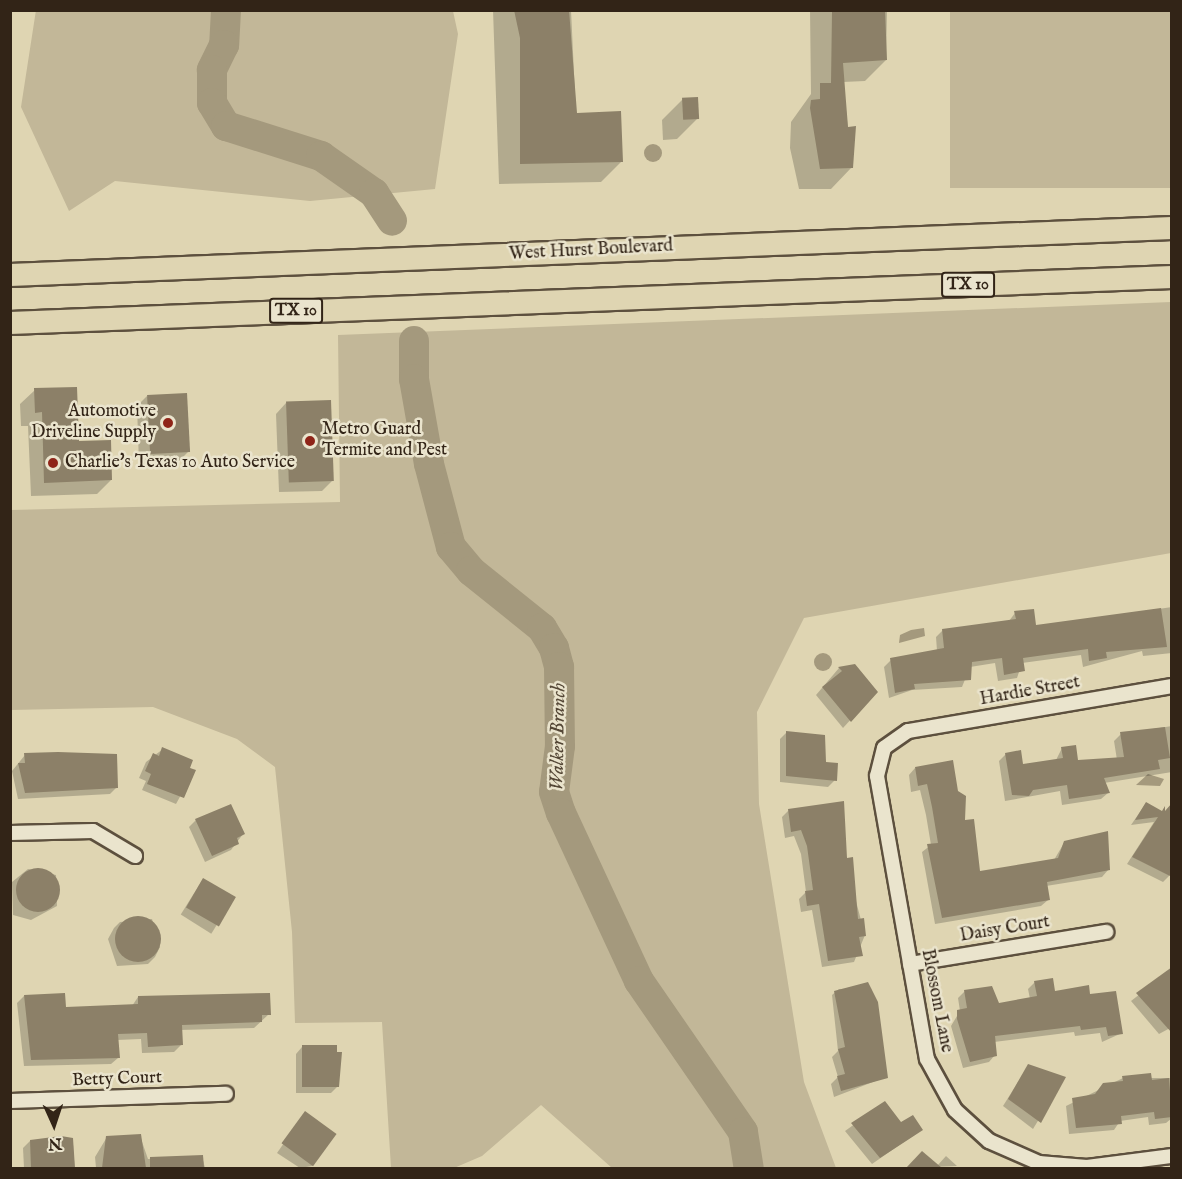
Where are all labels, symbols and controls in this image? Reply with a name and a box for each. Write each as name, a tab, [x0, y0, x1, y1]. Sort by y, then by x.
street label: West Hurst Boulevard	[508, 236, 674, 266]
road number: TX 10	[941, 272, 995, 298]
road number: TX 10	[269, 298, 323, 324]
place label: Automotive Driveline Supply	[31, 402, 156, 444]
marker: Automotive Driveline Supply	[161, 416, 175, 430]
place label: Metro Guard Termite and Pest	[322, 420, 447, 462]
marker: Metro Guard Termite and Pest	[303, 434, 317, 448]
place label: Charlie's Texas 10 Auto Service	[65, 452, 295, 474]
marker: Charlie's Texas 10 Auto Service	[46, 456, 60, 470]
street label: Hardie Street	[978, 673, 1082, 711]
water label: Walker Branch	[545, 683, 571, 791]
street label: Daisy Court	[958, 912, 1052, 948]
street label: Blossom Lane	[915, 947, 957, 1055]
street label: Betty Court	[72, 1068, 162, 1092]
north arrow	[24, 1095, 84, 1155]
text: N	[48, 1133, 62, 1153]

